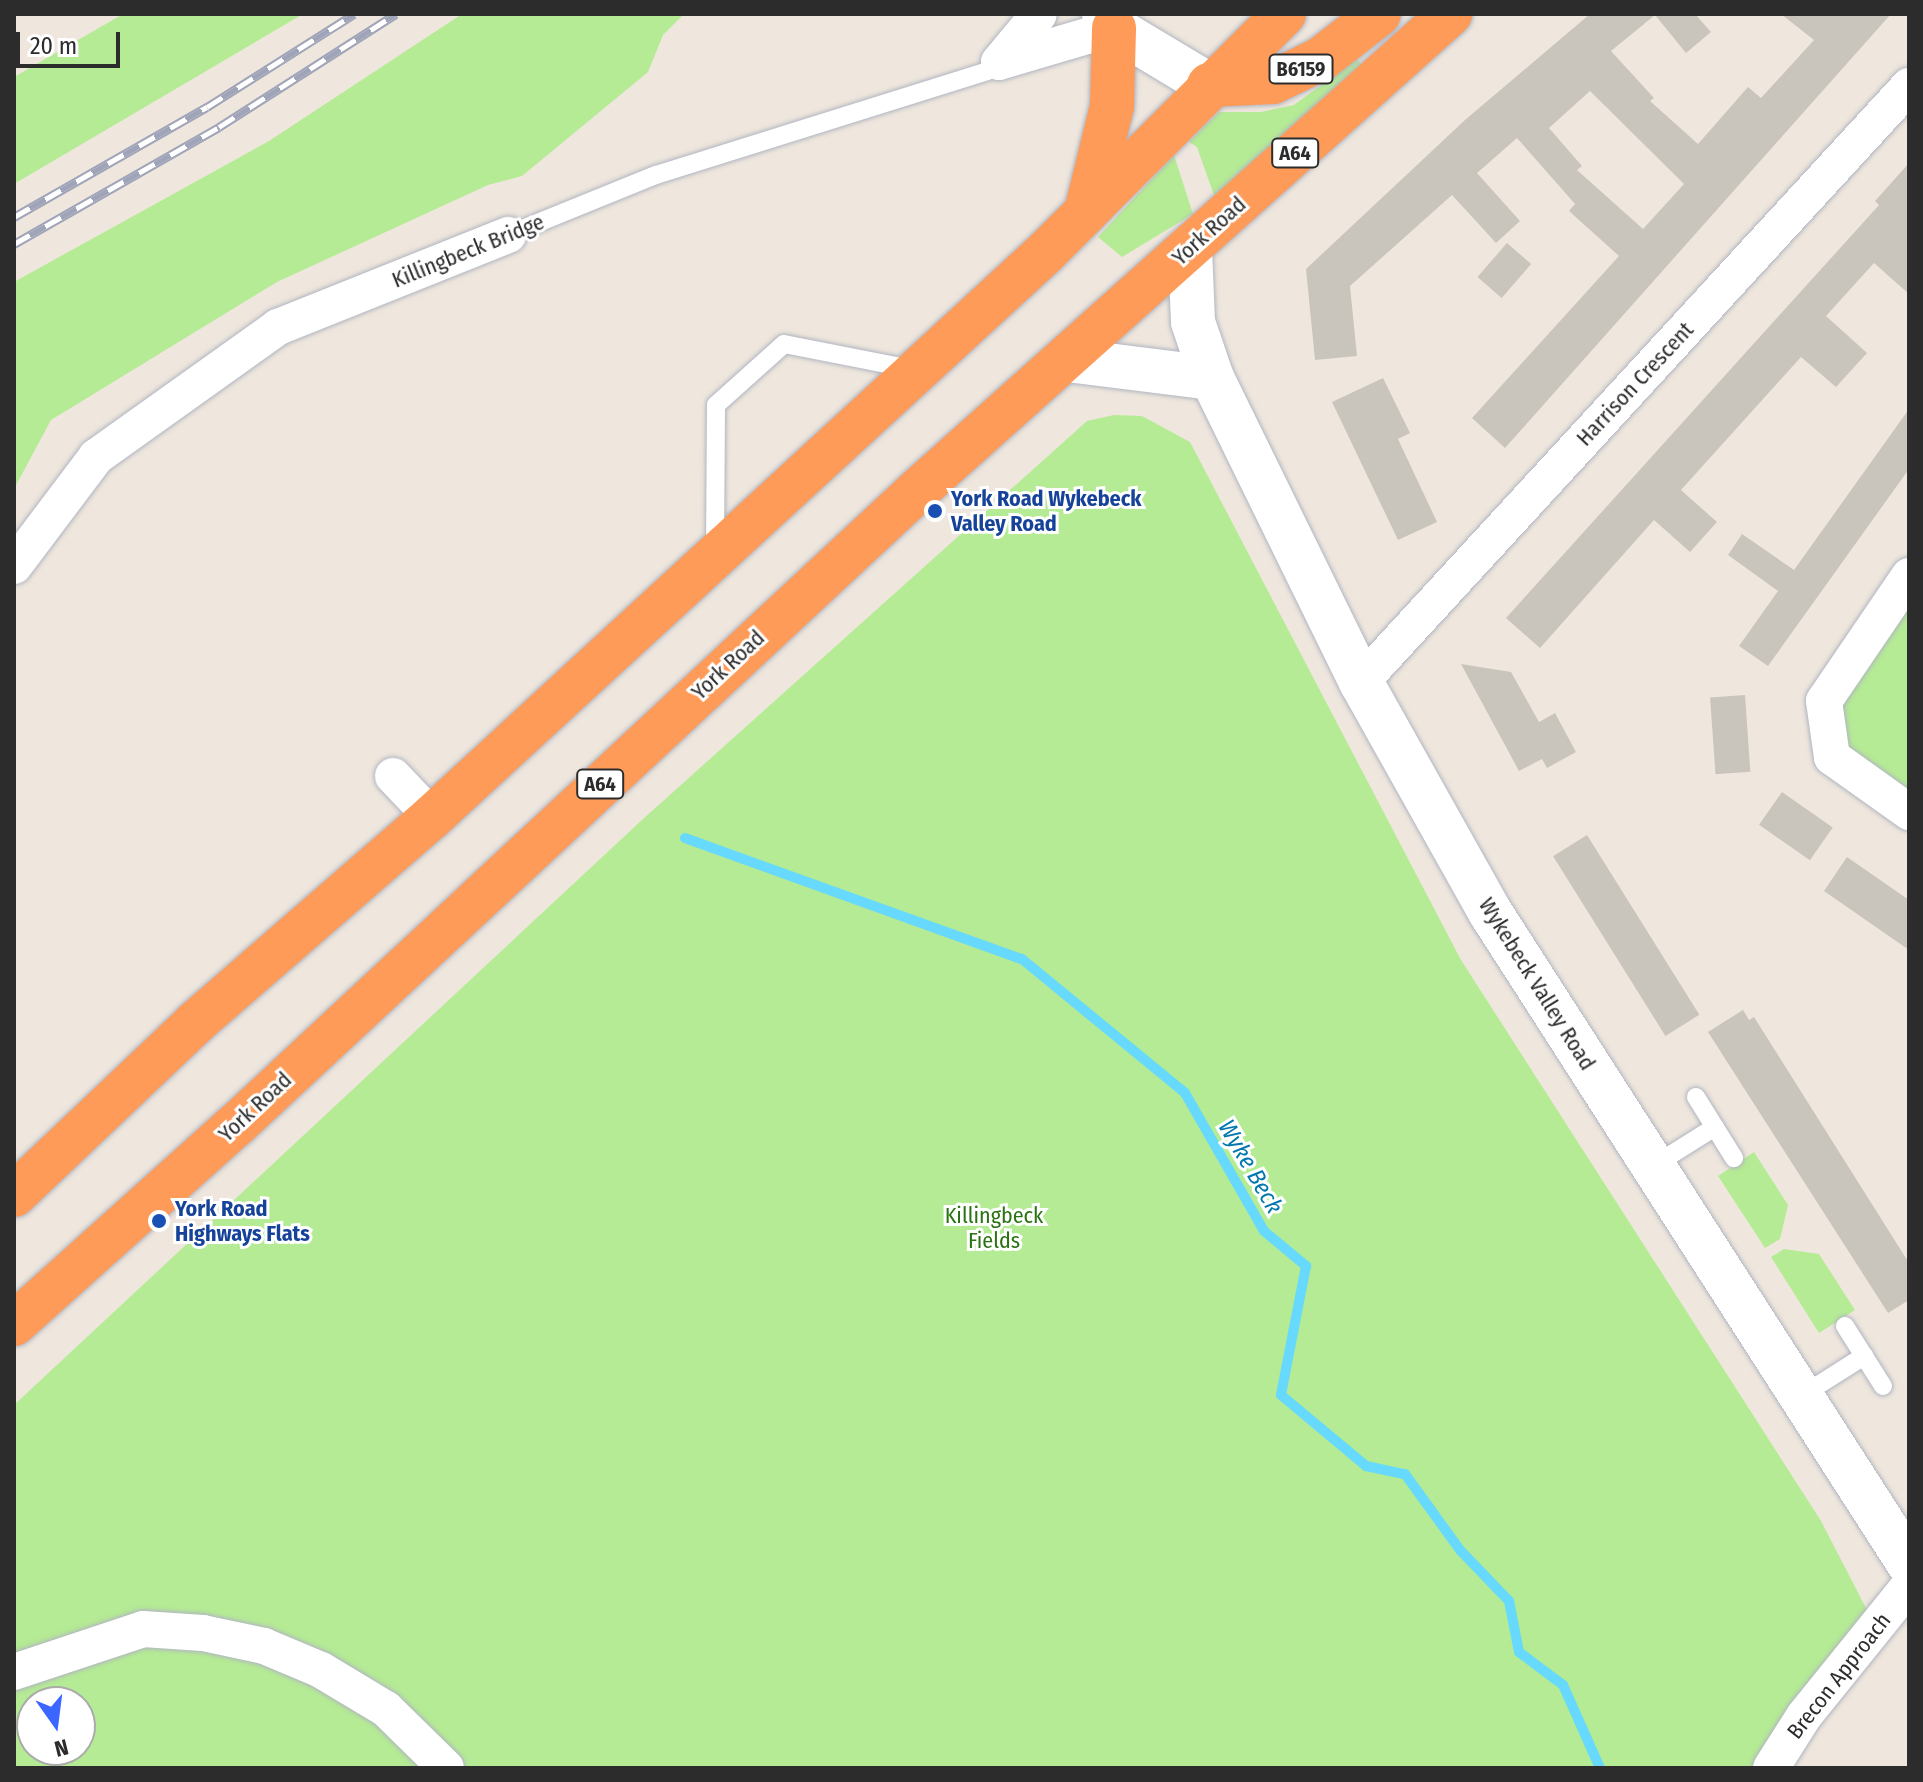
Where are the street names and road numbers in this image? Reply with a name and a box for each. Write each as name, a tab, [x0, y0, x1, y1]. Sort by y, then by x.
road number: B6159	[1267, 53, 1335, 85]
road number: A64	[1271, 137, 1319, 169]
street label: York Road	[1167, 191, 1251, 271]
street label: Killingbeck Bridge	[388, 208, 548, 294]
street label: Harrison Crescent	[1571, 317, 1699, 451]
street label: York Road	[686, 625, 770, 705]
road number: A64	[576, 768, 624, 800]
street label: Wykebeck Valley Road	[1473, 893, 1601, 1075]
street label: York Road	[213, 1067, 297, 1147]
street label: Brecon Approach	[1782, 1608, 1896, 1744]

